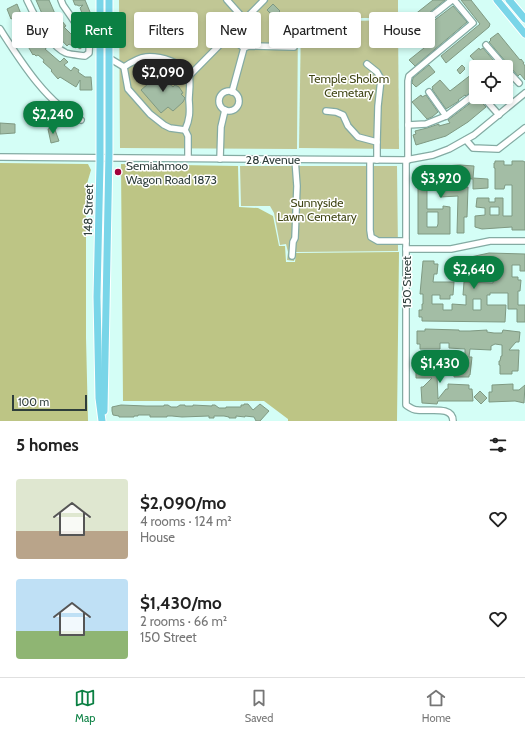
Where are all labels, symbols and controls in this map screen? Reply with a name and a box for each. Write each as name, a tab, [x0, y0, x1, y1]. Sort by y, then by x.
chip: Buy	[12, 12, 63, 48]
chip: Rent	[71, 12, 126, 48]
chip: Filters	[134, 12, 198, 48]
chip: New	[206, 12, 261, 48]
chip: Apartment	[269, 12, 361, 48]
chip: House	[369, 12, 435, 48]
pin: $2,090	[130, 59, 196, 93]
map controls	[469, 60, 513, 104]
button: locate	[469, 60, 513, 104]
text: $2,090	[142, 64, 184, 80]
park label: Temple Sholom Cemetary	[309, 71, 389, 100]
pin: $2,240	[20, 101, 86, 135]
text: $2,240	[32, 106, 74, 122]
street label: 28 Avenue	[246, 152, 300, 167]
place label: Semiahmoo Wagon Road 1873	[126, 158, 217, 187]
pin: $3,920	[408, 165, 474, 199]
marker: Semiahmoo Wagon Road 1873	[113, 167, 123, 177]
text: $3,920	[421, 170, 461, 186]
street label: 148 Street	[80, 184, 96, 236]
park label: Sunnyside Lawn Cemetary	[277, 195, 357, 224]
street label: 150 Street	[399, 256, 414, 308]
pin: $2,640	[441, 256, 507, 290]
text: $2,640	[453, 261, 495, 277]
pin: $1,430	[407, 350, 473, 384]
text: $1,430	[420, 355, 460, 371]
scale bar	[12, 393, 87, 412]
text: 100 m	[18, 395, 49, 409]
icon: filters	[487, 434, 509, 456]
text: 5 homes	[16, 435, 79, 455]
text: $2,090/mo	[140, 493, 226, 513]
icon: home	[48, 495, 96, 543]
icon: heart	[487, 508, 509, 530]
text: 4 rooms · 124 m²	[140, 513, 232, 529]
text: House	[140, 529, 175, 545]
text: $1,430/mo	[140, 593, 222, 613]
icon: home	[48, 595, 96, 643]
icon: heart	[487, 608, 509, 630]
text: 2 rooms · 66 m²	[140, 613, 227, 629]
text: 150 Street	[140, 629, 197, 645]
tab: Map	[74, 687, 96, 725]
tab: Saved	[245, 687, 273, 725]
tab: Home	[422, 687, 451, 725]

